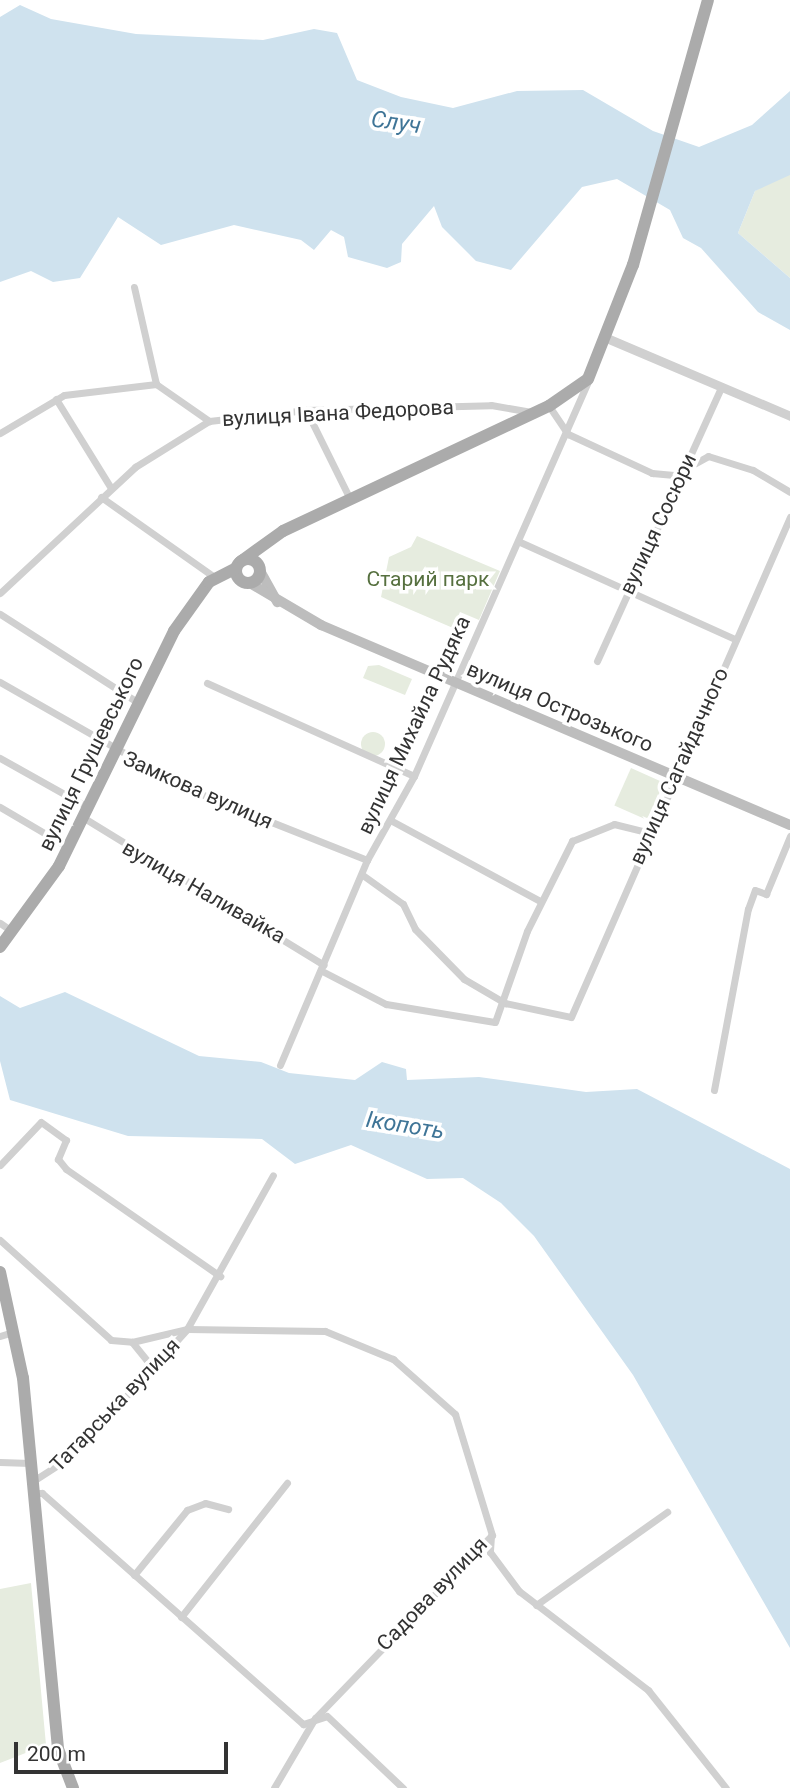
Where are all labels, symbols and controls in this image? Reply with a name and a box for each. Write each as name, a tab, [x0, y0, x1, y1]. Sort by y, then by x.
water label: Случ	[369, 106, 423, 140]
street label: вулиця Івана Федорова	[221, 394, 455, 432]
street label: вулиця Сосюри	[614, 449, 702, 599]
park label: Старий парк	[367, 566, 489, 592]
street label: вулиця Михайла Рудяка	[352, 612, 476, 838]
street label: вулиця Грушевського	[33, 653, 149, 855]
street label: вулиця Острозького	[463, 656, 657, 758]
street label: вулиця Сагайдачного	[624, 664, 734, 868]
street label: Замкова вулиця	[119, 746, 277, 834]
street label: вулиця Наливайка	[118, 835, 290, 949]
water label: Ікопоть	[364, 1106, 446, 1146]
street label: Татарська вулиця	[45, 1333, 185, 1477]
street label: Садова вулиця	[371, 1532, 493, 1656]
scale bar	[18, 1728, 231, 1772]
text: 200 m	[27, 1742, 86, 1766]

